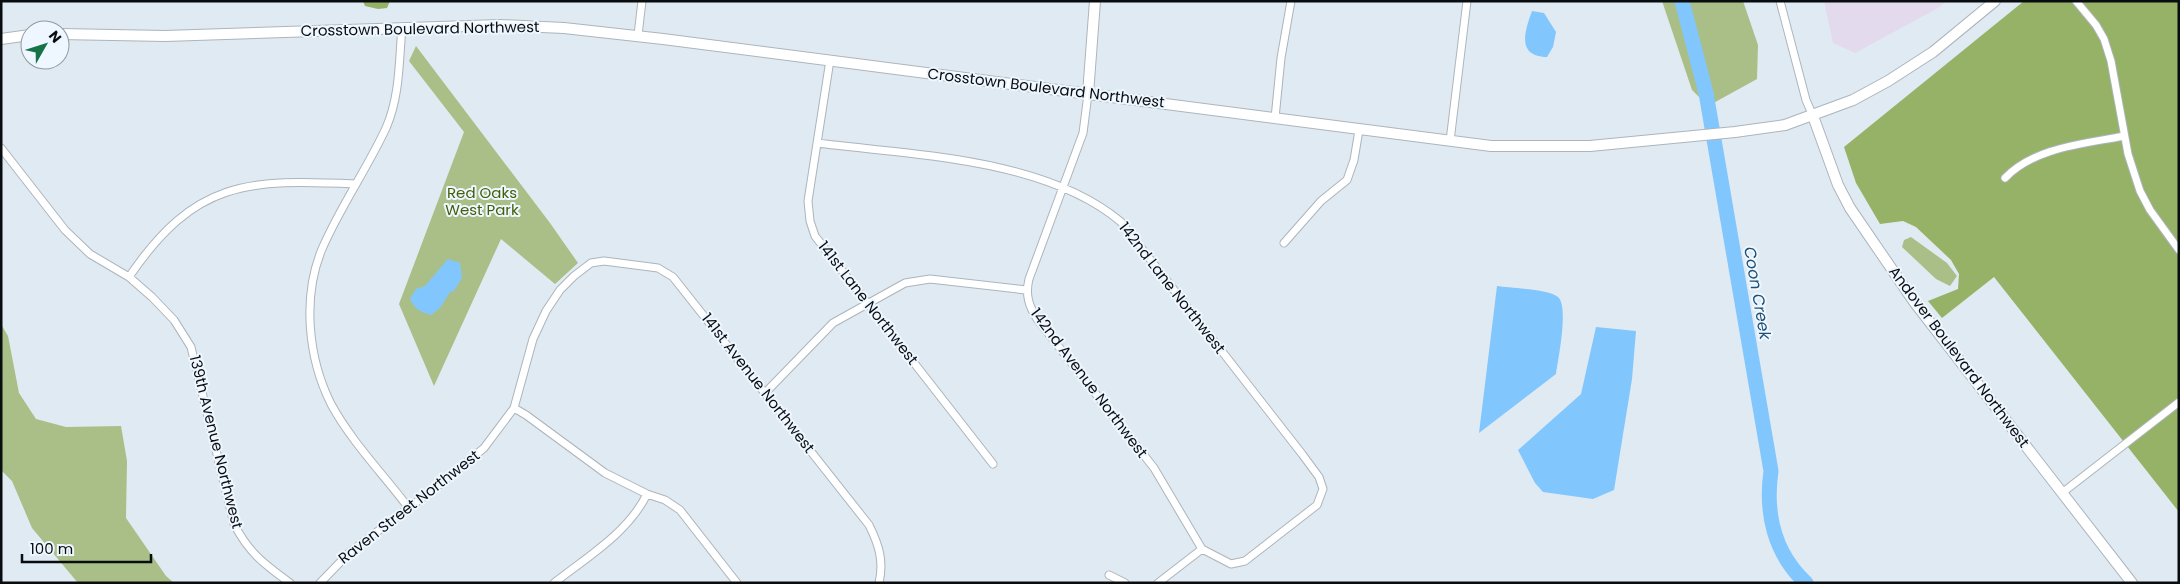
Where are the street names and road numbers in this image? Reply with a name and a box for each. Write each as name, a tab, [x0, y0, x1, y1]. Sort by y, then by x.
street label: Crosstown Boulevard Northwest	[300, 16, 540, 41]
street label: Crosstown Boulevard Northwest	[926, 63, 1166, 112]
street label: 142nd Lane Northwest	[1114, 217, 1230, 358]
street label: 141st Lane Northwest	[813, 237, 923, 369]
street label: Andover Boulevard Northwest	[1884, 262, 2035, 452]
street label: 142nd Avenue Northwest	[1026, 303, 1153, 462]
street label: 141st Avenue Northwest	[697, 308, 820, 457]
street label: 139th Avenue Northwest	[185, 353, 248, 531]
street label: Raven Street Northwest	[334, 445, 484, 569]

